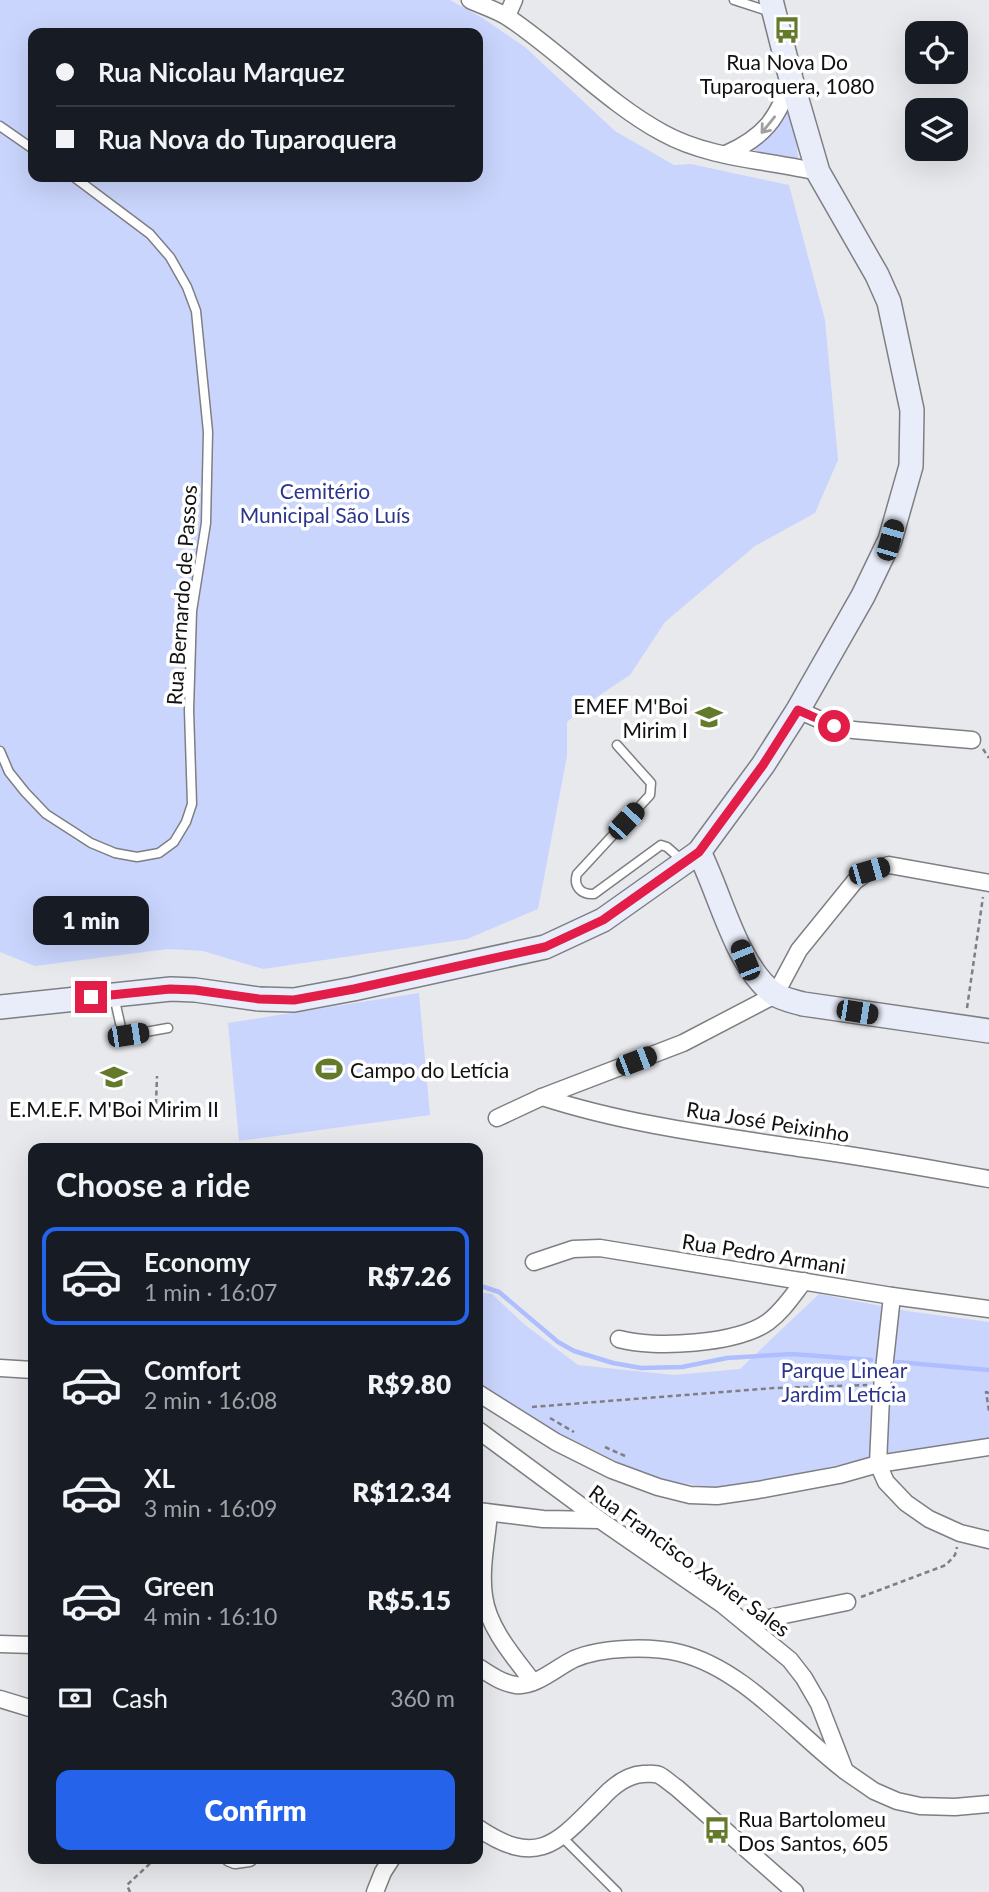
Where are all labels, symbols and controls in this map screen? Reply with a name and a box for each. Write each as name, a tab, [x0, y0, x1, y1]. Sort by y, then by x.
bus stop icon: Rua Nova Do Tuparoquera, 1080	[772, 15, 802, 45]
map controls	[905, 21, 968, 161]
button: locate	[905, 21, 968, 84]
place label: Rua Nova Do Tuparoquera, 1080	[700, 49, 874, 98]
text: Rua Nicolau Marquez	[98, 56, 345, 88]
button: layers	[905, 98, 968, 161]
one-way arrow	[760, 115, 776, 133]
text: Rua Nova do Tuparoquera	[98, 123, 397, 155]
park label: Cemitério Municipal São Luís	[240, 478, 410, 527]
street label: Rua Bernardo de Passos	[161, 484, 201, 706]
car	[875, 517, 906, 563]
place label: EMEF M'Boi Mirim I	[573, 693, 688, 742]
school or university icon: EMEF M'Boi Mirim I	[694, 702, 724, 732]
route start	[818, 710, 850, 742]
car	[604, 798, 649, 844]
car	[846, 855, 893, 887]
callout: 1 min	[33, 895, 149, 944]
text: 1 min	[62, 906, 120, 934]
car	[728, 937, 763, 983]
route end	[75, 981, 107, 1013]
car	[835, 998, 880, 1026]
car	[106, 1021, 151, 1049]
car	[613, 1044, 660, 1078]
sports icon: Campo do Letícia	[314, 1054, 344, 1084]
place label: Campo do Letícia	[350, 1057, 509, 1082]
school or university icon: E.M.E.F. M'Boi Mirim II	[99, 1062, 129, 1092]
place label: E.M.E.F. M'Boi Mirim II	[9, 1096, 219, 1121]
street label: Rua José Peixinho	[685, 1096, 851, 1146]
text: Choose a ride	[56, 1165, 250, 1204]
street label: Rua Pedro Armani	[680, 1228, 848, 1278]
icon: car	[60, 1245, 123, 1308]
text: Economy	[144, 1246, 250, 1278]
text: R$7.26	[367, 1260, 451, 1292]
text: 1 min · 16:07	[144, 1278, 277, 1306]
icon: car	[60, 1353, 123, 1416]
text: Comfort	[144, 1354, 241, 1386]
park label: Parque Linear Jardim Letícia	[781, 1357, 908, 1406]
text: R$9.80	[367, 1368, 451, 1400]
text: 2 min · 16:08	[144, 1386, 277, 1414]
icon: car	[60, 1461, 123, 1524]
text: XL	[144, 1462, 175, 1494]
text: R$12.34	[352, 1476, 451, 1508]
street label: Rua Francisco Xavier Sales	[585, 1479, 795, 1641]
text: 3 min · 16:09	[144, 1494, 277, 1522]
icon: car	[60, 1569, 123, 1632]
text: Green	[144, 1570, 214, 1602]
text: R$5.15	[367, 1584, 451, 1616]
text: 4 min · 16:10	[144, 1602, 277, 1630]
icon: cash	[56, 1679, 94, 1717]
text: Cash	[112, 1682, 168, 1714]
text: 360 m	[390, 1684, 455, 1712]
button: Confirm	[56, 1770, 455, 1850]
place label: Rua Bartolomeu Dos Santos, 605	[738, 1806, 889, 1855]
bus stop icon: Rua Bartolomeu Dos Santos, 605	[702, 1815, 732, 1845]

